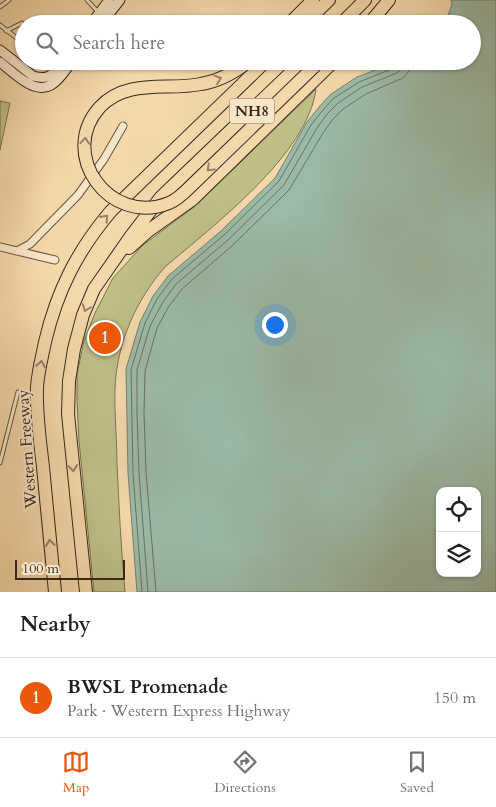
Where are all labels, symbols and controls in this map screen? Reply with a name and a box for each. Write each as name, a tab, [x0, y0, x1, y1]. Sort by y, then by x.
search box	[15, 15, 481, 70]
icon: search	[33, 29, 61, 57]
text: Search here	[73, 30, 165, 56]
one-way arrow	[213, 75, 222, 85]
road number: NH8	[230, 98, 274, 124]
one-way arrow	[80, 136, 91, 144]
one-way arrow	[207, 162, 216, 171]
one-way arrow	[99, 214, 108, 223]
one-way arrow	[82, 304, 92, 312]
your location	[262, 312, 288, 338]
pin: 1	[89, 319, 121, 357]
one-way arrow	[35, 360, 45, 369]
street label: Western Freeway	[12, 388, 42, 510]
one-way arrow	[67, 465, 78, 473]
map controls	[436, 487, 481, 577]
button: locate	[436, 487, 481, 532]
button: layers	[436, 532, 481, 577]
one-way arrow	[45, 539, 56, 547]
scale bar	[15, 557, 125, 580]
text: 100 m	[22, 559, 59, 578]
text: Nearby	[20, 610, 91, 639]
text: BWSL Promenade	[67, 674, 228, 700]
text: 1	[32, 687, 40, 709]
text: 150 m	[434, 687, 476, 709]
text: Park · Western Express Highway	[67, 700, 291, 722]
tab: Map	[62, 748, 90, 797]
tab: Directions	[214, 748, 276, 797]
tab: Saved	[400, 748, 434, 797]

